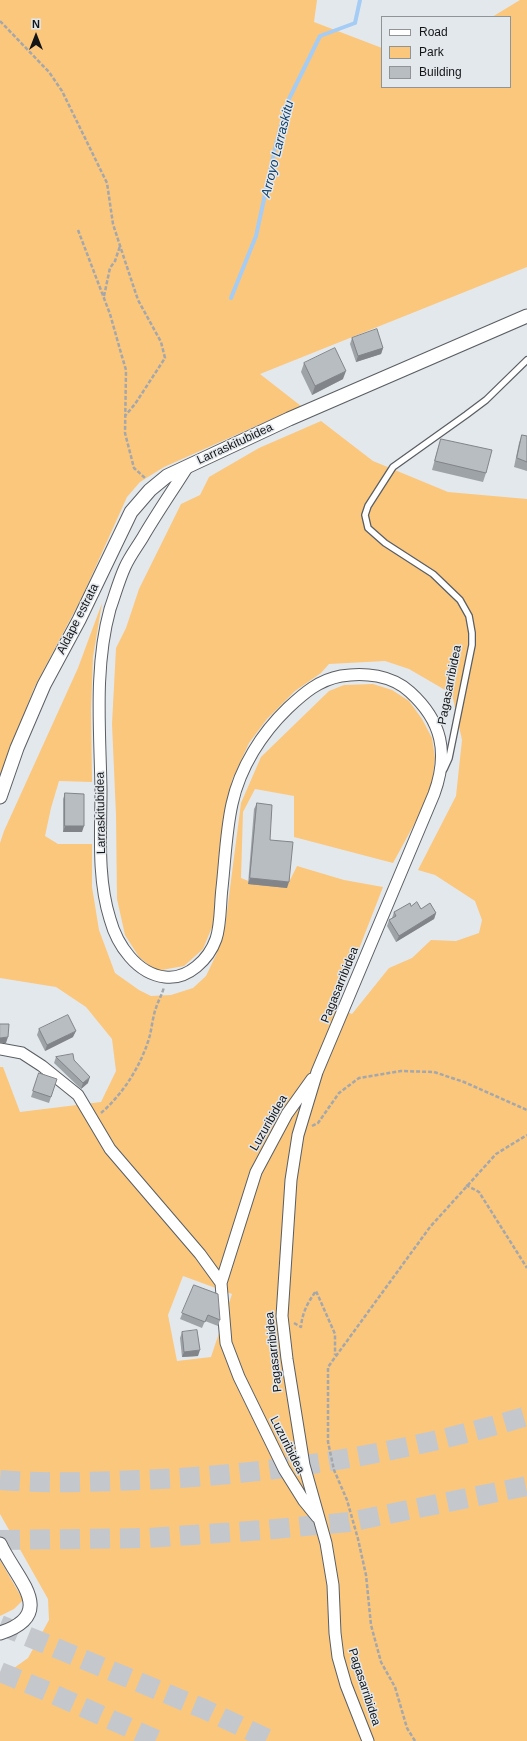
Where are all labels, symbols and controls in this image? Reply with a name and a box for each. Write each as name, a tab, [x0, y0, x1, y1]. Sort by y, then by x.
north arrow	[16, 16, 56, 56]
legend	[381, 16, 511, 88]
text: N	[32, 18, 40, 30]
text: Road	[419, 25, 448, 39]
text: Park	[419, 45, 444, 59]
text: Building	[419, 65, 462, 79]
water label: Arroyo Larraskitu	[258, 99, 298, 199]
street label: Larraskitubidea	[195, 420, 275, 468]
street label: Aldape estrata	[54, 581, 102, 657]
street label: Pagasarribidea	[435, 644, 465, 726]
street label: Larraskitubidea	[93, 772, 109, 854]
street label: Pagasarribidea	[318, 945, 362, 1025]
street label: Luzuribidea	[247, 1093, 291, 1153]
street label: Pagasarribidea	[263, 1311, 285, 1393]
street label: Luzuribidea	[267, 1414, 307, 1476]
street label: Pagasarribidea	[345, 1646, 383, 1728]

